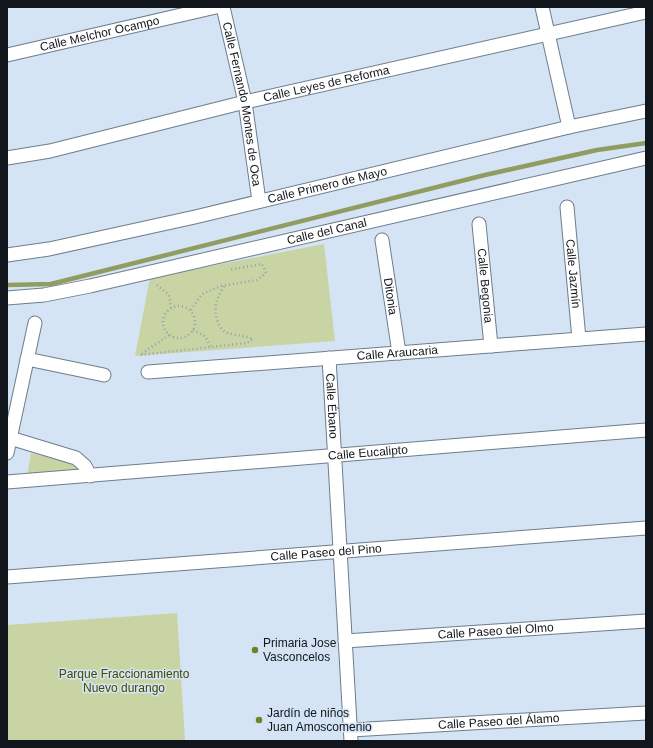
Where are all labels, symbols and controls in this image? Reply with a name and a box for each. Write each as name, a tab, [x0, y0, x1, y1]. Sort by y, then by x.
street label: Calle Melchor Ocampo	[38, 13, 161, 54]
street label: Calle Fernando Montes de Oca	[220, 20, 264, 187]
street label: Calle Leyes de Reforma	[262, 63, 391, 105]
street label: Calle Primero de Mayo	[266, 164, 389, 206]
street label: Calle del Canal	[286, 216, 368, 247]
street label: Calle Jazmín	[563, 239, 583, 309]
street label: Calle Begonia	[474, 248, 496, 324]
street label: Ditonia	[381, 277, 400, 316]
street label: Calle Araucaria	[356, 343, 439, 363]
street label: Calle Ébano	[323, 373, 341, 439]
street label: Calle Eucalipto	[327, 442, 409, 463]
street label: Calle Paseo del Pino	[270, 541, 383, 564]
street label: Calle Paseo del Olmo	[437, 620, 554, 642]
place label: Primaria Jose Vasconcelos	[263, 636, 337, 664]
marker: Primaria Jose Vasconcelos	[250, 645, 260, 655]
park label: Parque Fraccionamiento Nuevo durango	[59, 667, 190, 695]
place label: Jardín de niños Juan Amoscomenio	[267, 706, 372, 734]
street label: Calle Paseo del Álamo	[438, 711, 560, 732]
marker: Jardín de niños Juan Amoscomenio	[254, 715, 264, 725]

